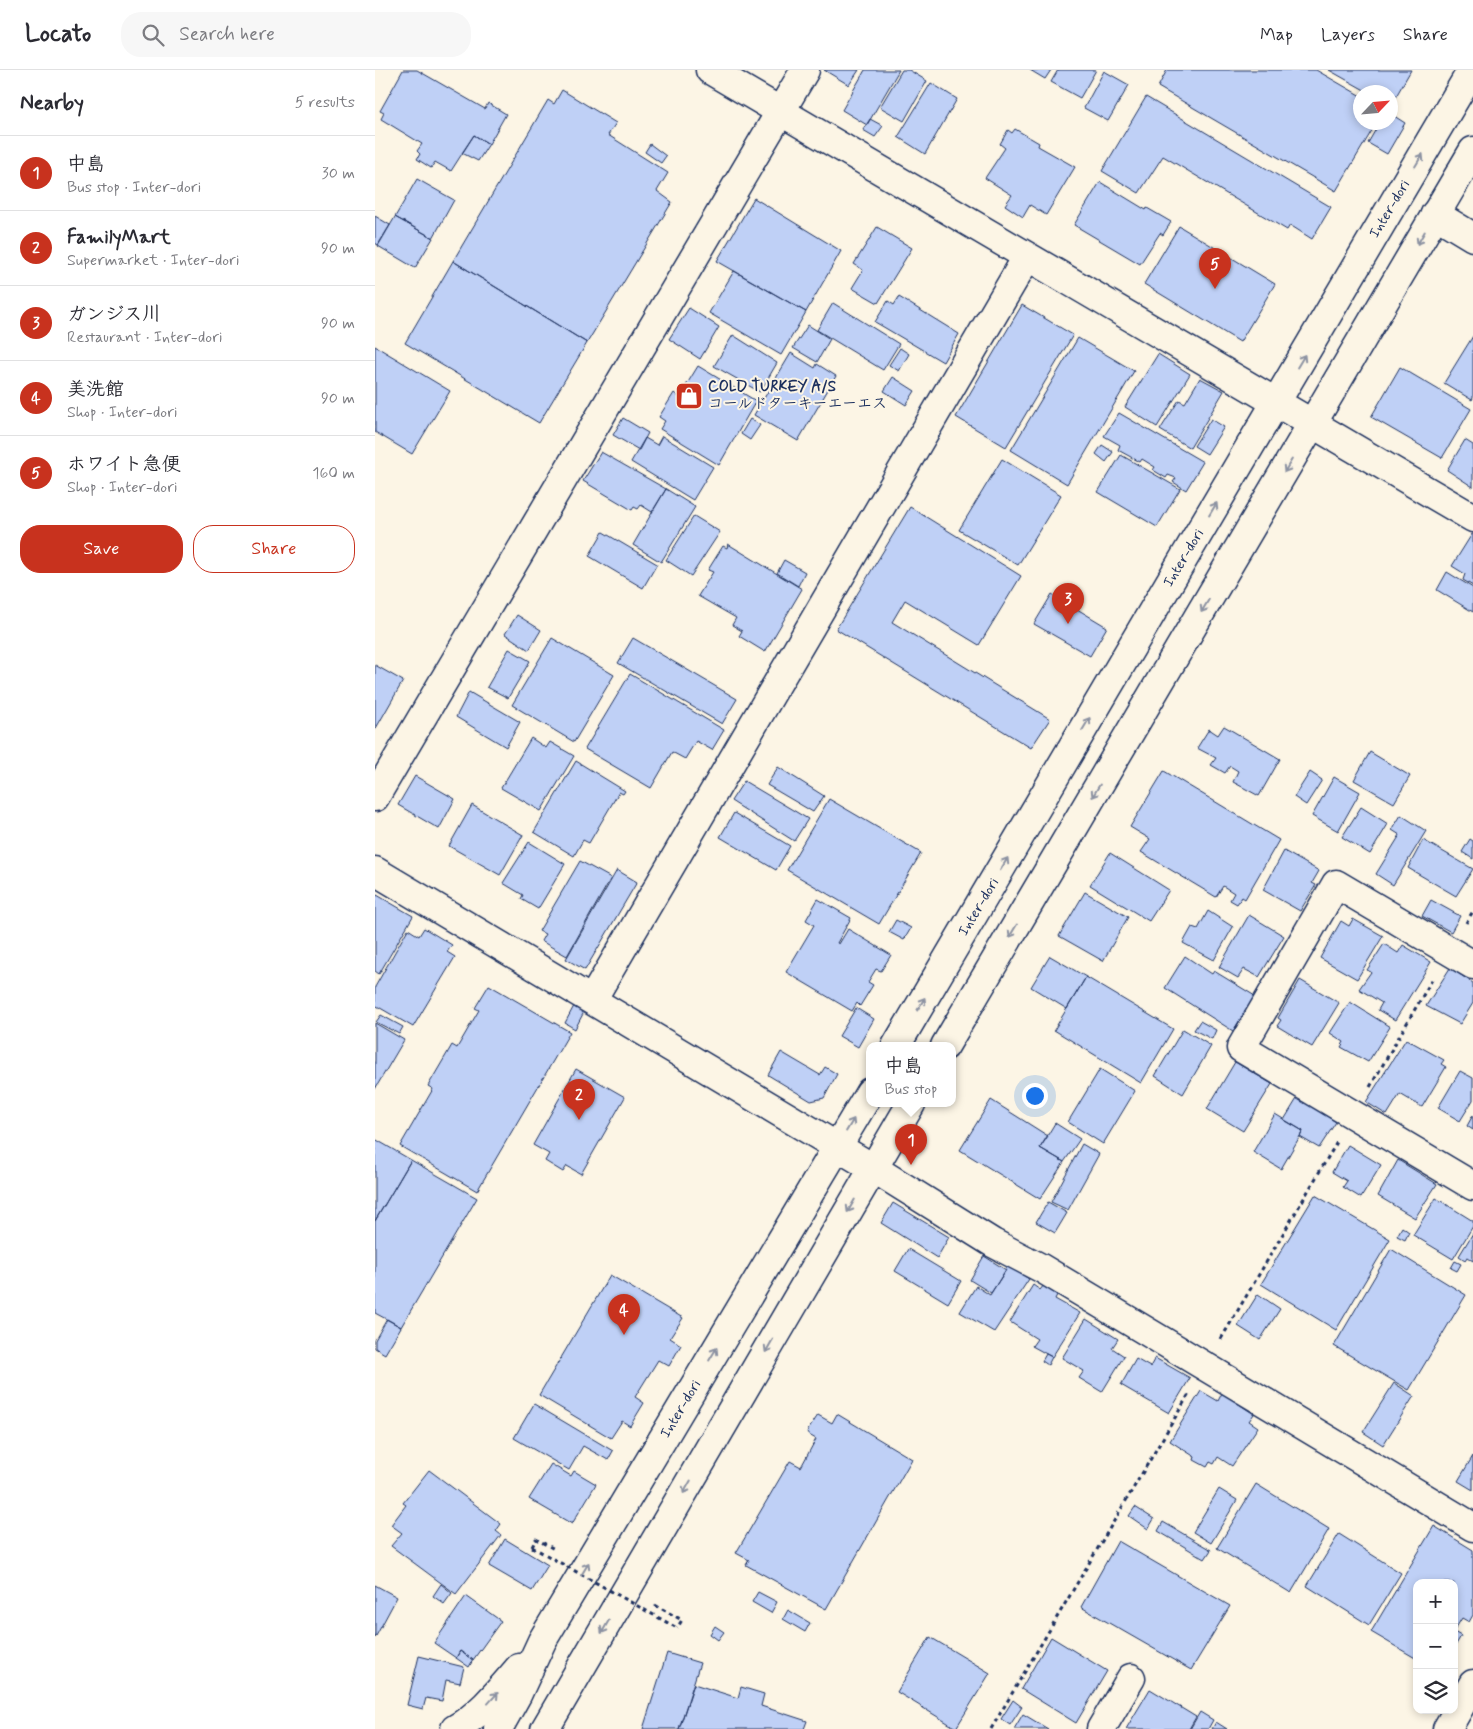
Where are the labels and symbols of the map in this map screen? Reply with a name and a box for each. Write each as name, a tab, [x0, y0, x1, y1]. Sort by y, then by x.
north arrow	[1353, 85, 1398, 130]
one-way arrow	[1414, 154, 1424, 168]
street label: Inter-dori	[1365, 176, 1415, 242]
one-way arrow	[1416, 230, 1426, 244]
pin: 5	[1199, 248, 1231, 289]
one-way arrow	[1296, 354, 1306, 368]
place label: COLD TURKEY A/S コールドターキーエーエス	[708, 377, 887, 414]
shop icon: COLD TURKEY A/S コールドターキーエーエス	[674, 381, 704, 411]
one-way arrow	[1282, 458, 1292, 472]
one-way arrow	[1209, 502, 1219, 516]
street label: Inter-dori	[1159, 525, 1209, 591]
pin: 3	[1052, 583, 1084, 624]
one-way arrow	[1200, 598, 1210, 613]
one-way arrow	[1082, 718, 1092, 732]
one-way arrow	[1090, 783, 1100, 797]
one-way arrow	[999, 858, 1009, 872]
street label: Inter-dori	[954, 874, 1004, 940]
one-way arrow	[1008, 923, 1018, 938]
one-way arrow	[917, 998, 927, 1012]
pin: 2	[563, 1079, 595, 1120]
your location	[1022, 1083, 1048, 1109]
one-way arrow	[846, 1118, 856, 1132]
pin: 1	[895, 1124, 927, 1165]
one-way arrow	[845, 1199, 855, 1213]
pin: 4	[608, 1294, 640, 1335]
one-way arrow	[763, 1339, 773, 1353]
one-way arrow	[709, 1348, 719, 1362]
street label: Inter-dori	[656, 1376, 706, 1442]
one-way arrow	[681, 1479, 691, 1493]
one-way arrow	[581, 1562, 591, 1576]
one-way arrow	[599, 1619, 609, 1634]
one-way arrow	[487, 1692, 498, 1705]

